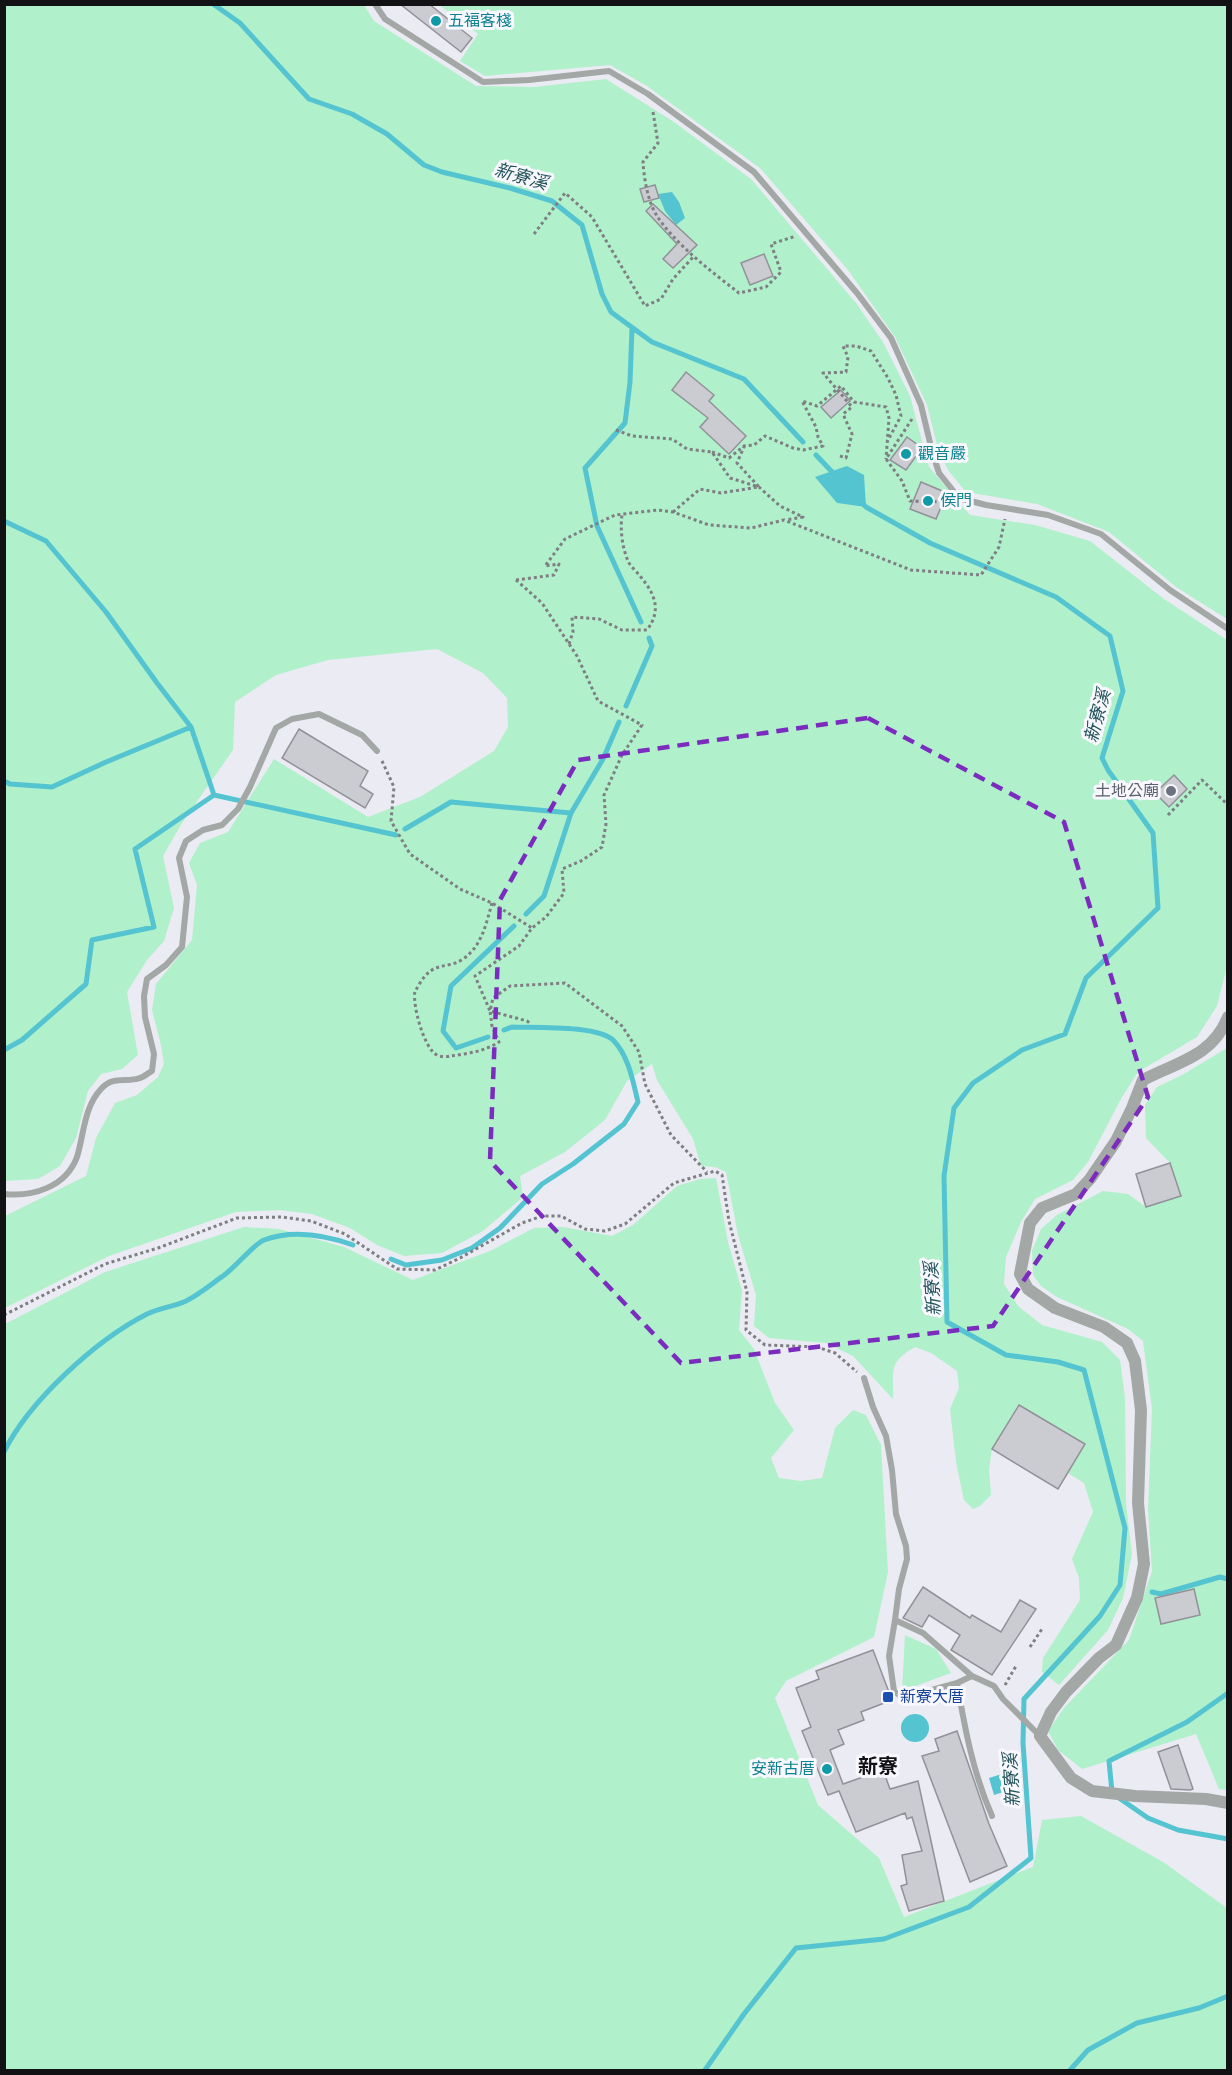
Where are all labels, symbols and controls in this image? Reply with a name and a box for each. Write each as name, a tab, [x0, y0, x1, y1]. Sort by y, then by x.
place label: 五福客棧	[448, 10, 512, 32]
marker: 五福客棧	[429, 14, 443, 28]
water label: 新寮溪	[492, 158, 553, 197]
place label: 觀音嚴	[918, 443, 966, 465]
marker: 觀音嚴	[899, 447, 913, 461]
place label: 侯門	[940, 490, 972, 512]
marker: 侯門	[921, 494, 935, 508]
water label: 新寮溪	[1079, 684, 1118, 745]
place label: 土地公廟	[1095, 780, 1159, 802]
marker: 土地公廟	[1164, 784, 1178, 798]
water label: 新寮溪	[919, 1258, 947, 1317]
place label: 新寮大厝	[900, 1686, 964, 1708]
marker: 新寮大厝	[881, 1690, 895, 1704]
water label: 新寮溪	[998, 1749, 1026, 1808]
district label: 新寮	[858, 1753, 898, 1781]
place label: 安新古厝	[751, 1758, 815, 1780]
marker: 安新古厝	[820, 1762, 834, 1776]

